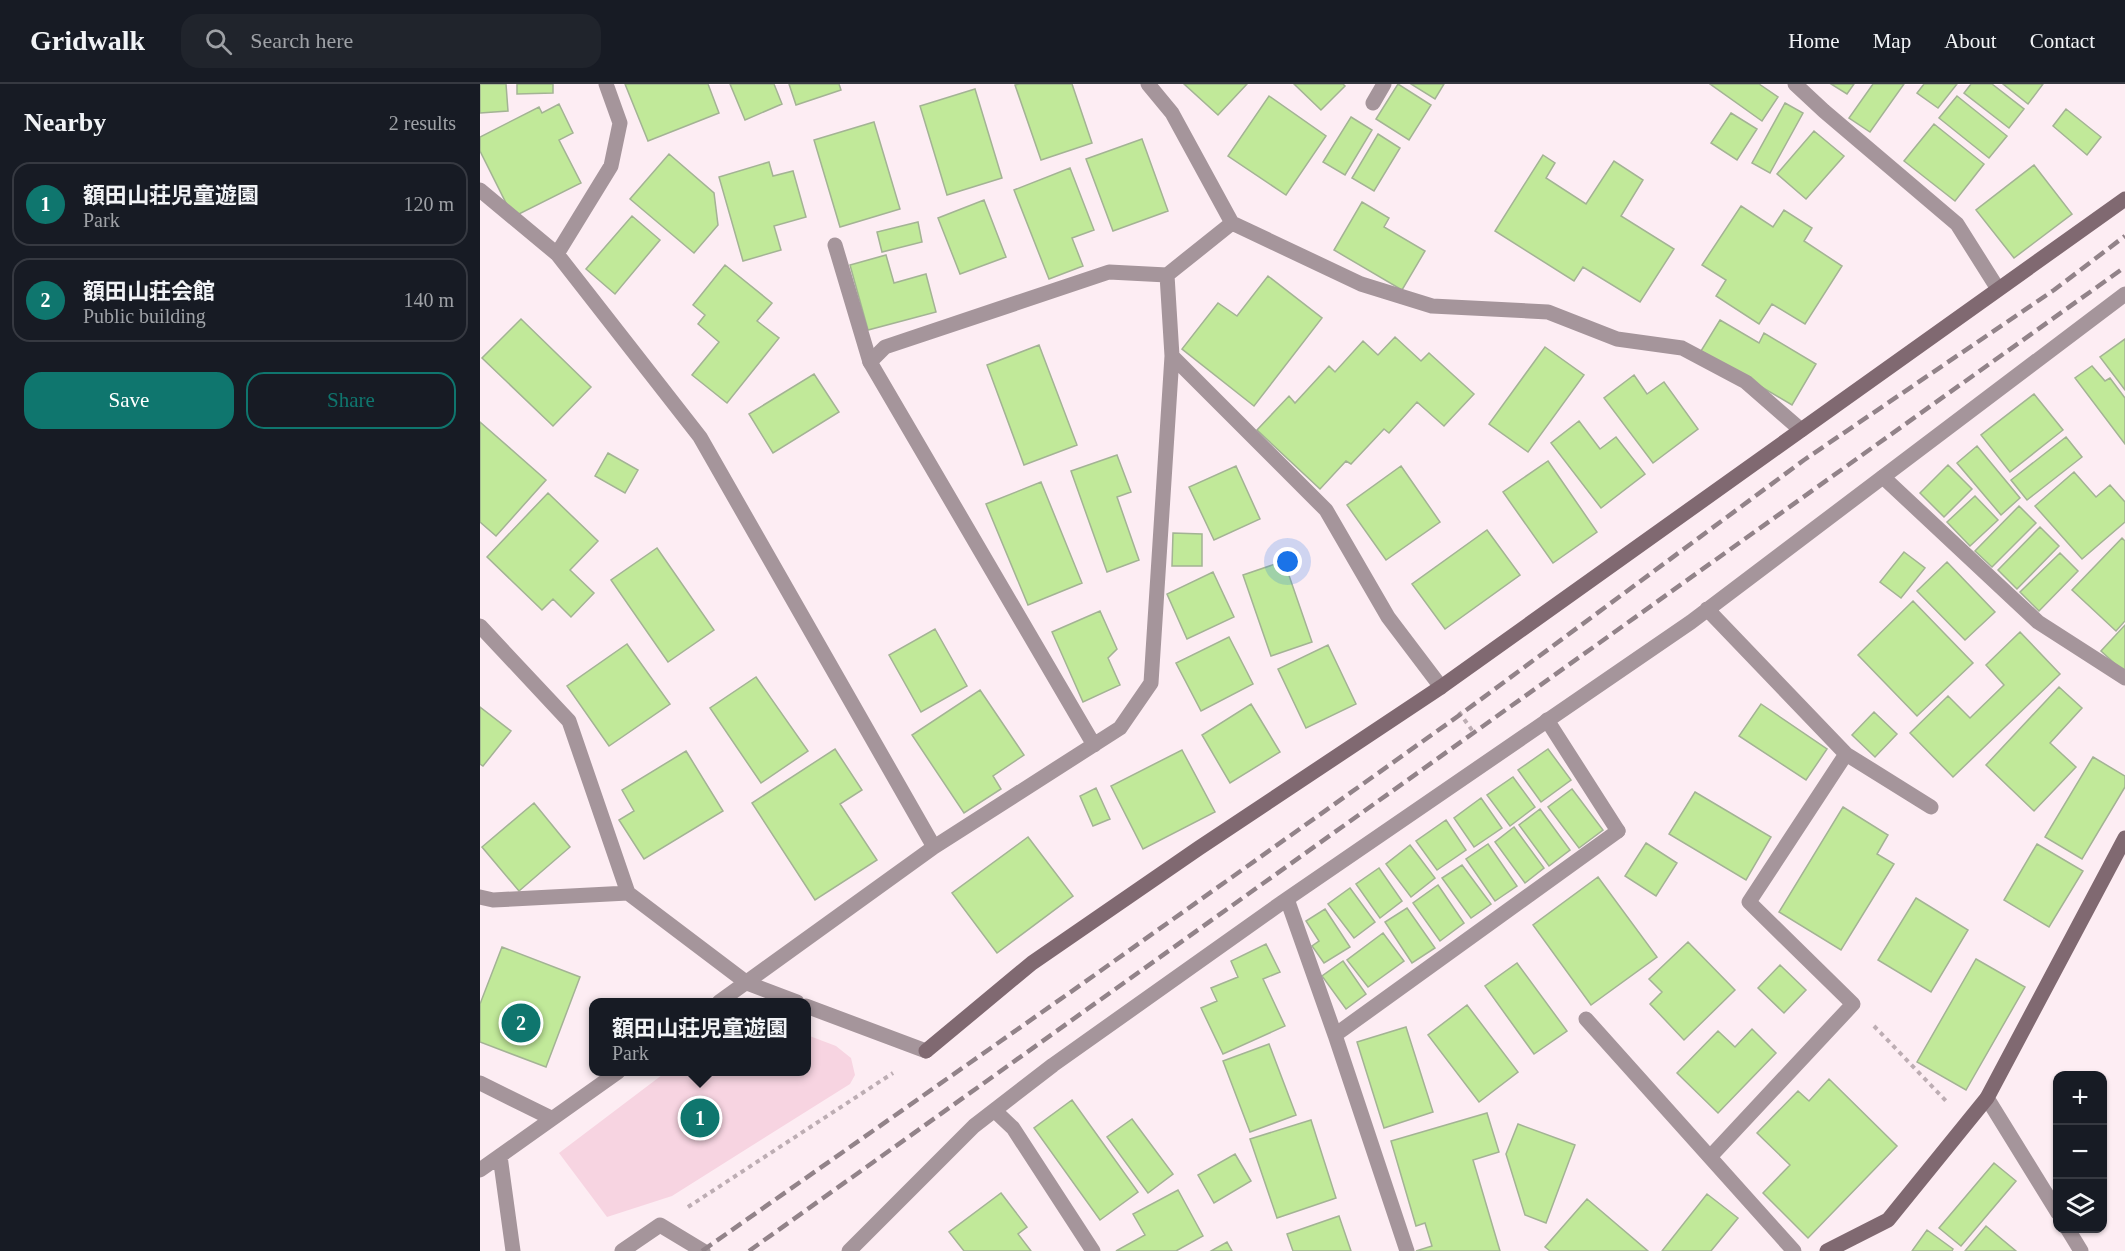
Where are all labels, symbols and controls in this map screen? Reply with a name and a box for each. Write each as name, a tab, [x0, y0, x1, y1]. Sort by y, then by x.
search box	[181, 14, 601, 68]
text: Gridwalk	[30, 25, 145, 56]
icon: search	[202, 25, 235, 58]
text: Search here	[250, 28, 353, 53]
text: Home	[1788, 29, 1840, 53]
text: Map	[1873, 29, 1911, 53]
text: About	[1944, 29, 1997, 53]
text: Contact	[2030, 29, 2095, 53]
text: Nearby	[24, 108, 106, 137]
text: 2 results	[389, 112, 456, 134]
text: 額田山荘児童遊園	[83, 183, 259, 208]
text: 1	[41, 193, 51, 215]
text: 120 m	[403, 193, 454, 215]
text: Park	[83, 209, 120, 231]
text: 額田山荘会館	[83, 279, 215, 304]
text: 2	[41, 289, 51, 311]
text: 140 m	[403, 289, 454, 311]
text: Public building	[83, 305, 206, 327]
button: Save	[24, 372, 234, 429]
button: Share	[246, 372, 456, 429]
your location	[1273, 547, 1302, 576]
popup	[589, 998, 811, 1076]
pin: 2	[502, 1000, 540, 1046]
text: 額田山荘児童遊園	[612, 1016, 788, 1041]
text: Park	[612, 1042, 649, 1064]
map controls	[2053, 1071, 2107, 1233]
button: +	[2053, 1071, 2107, 1125]
pin: 1	[680, 1096, 720, 1140]
button: −	[2053, 1125, 2107, 1179]
button: layers	[2053, 1179, 2107, 1233]

